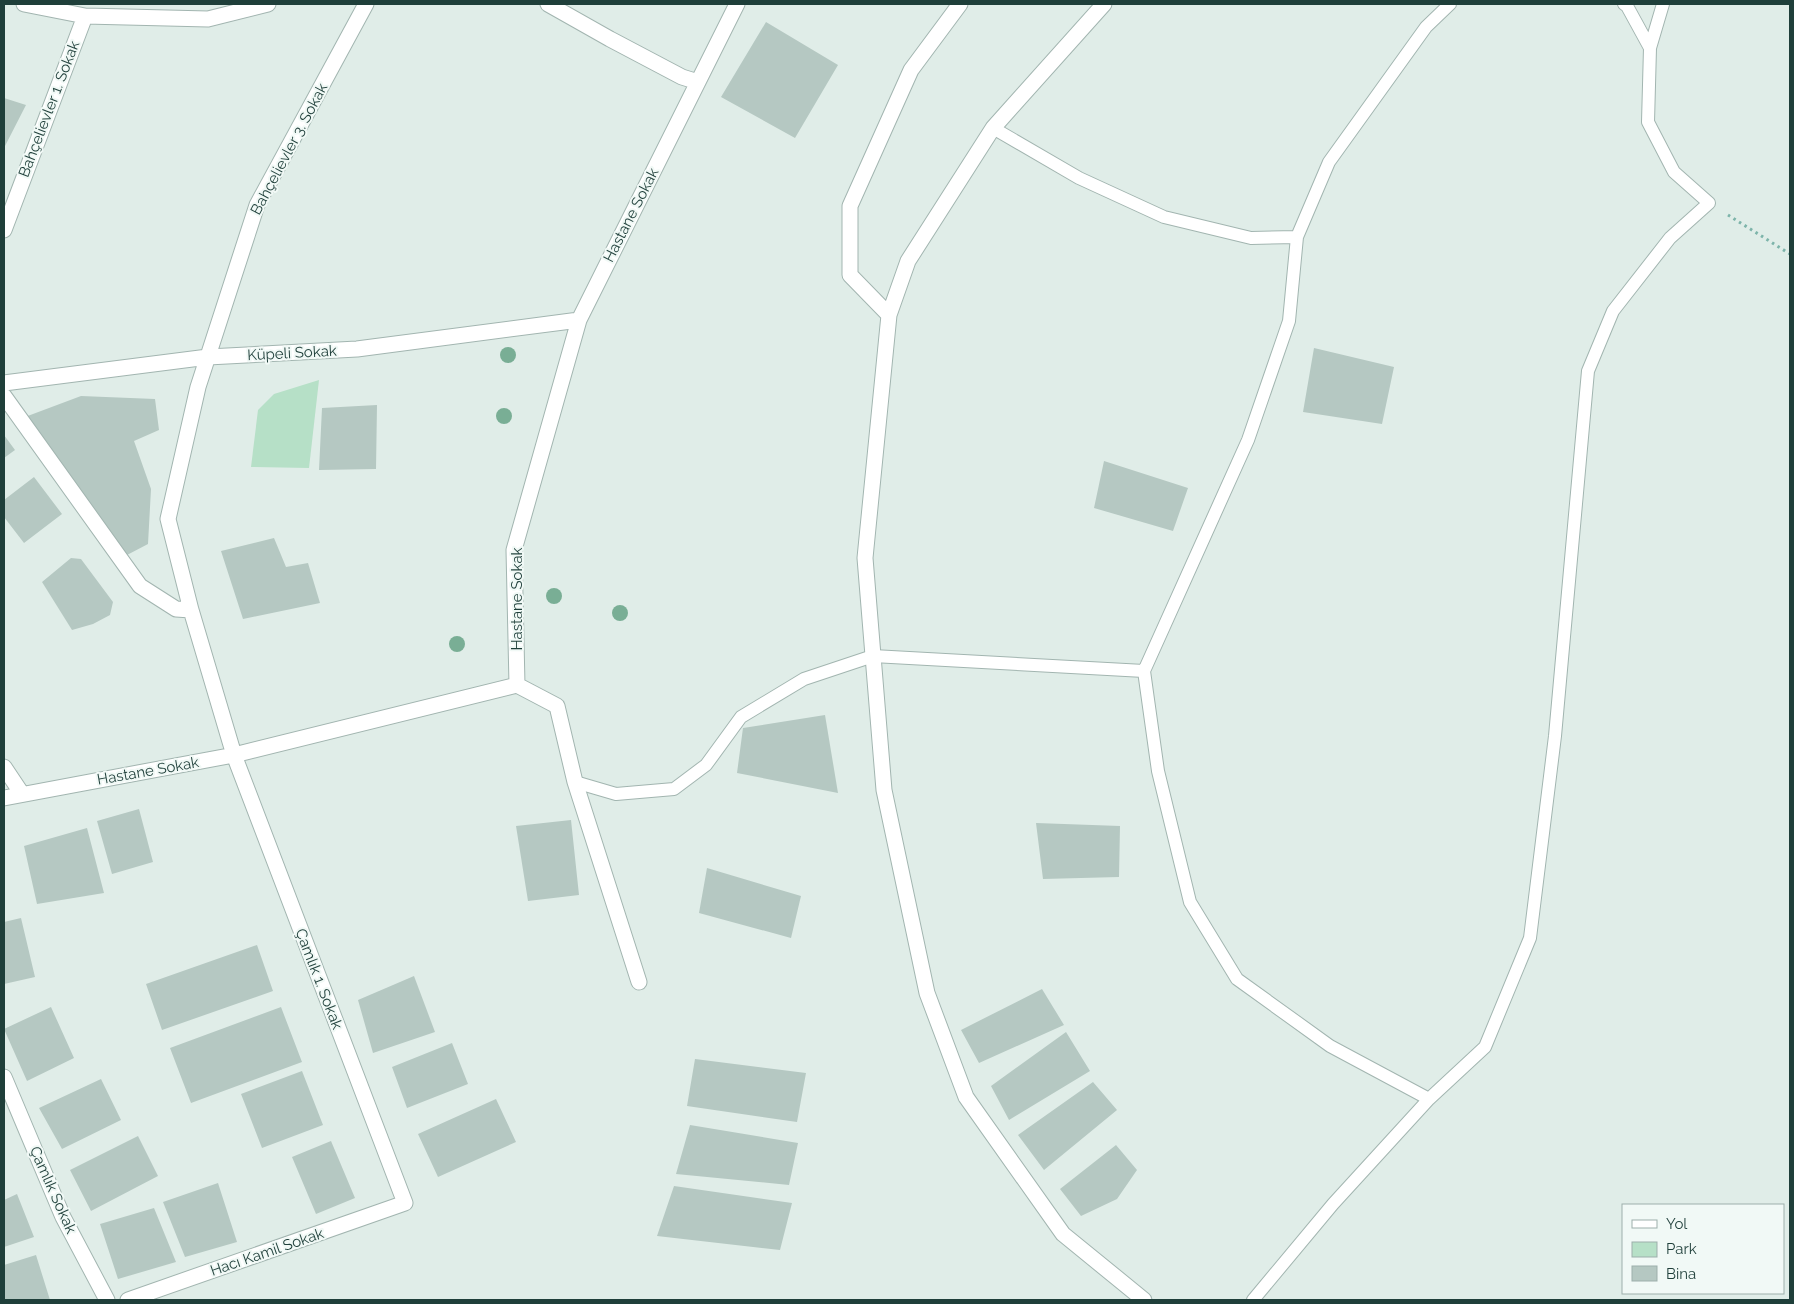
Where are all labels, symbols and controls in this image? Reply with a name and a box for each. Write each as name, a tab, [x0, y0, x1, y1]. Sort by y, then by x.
street label: Bahçelievler 1. Sokak	[15, 38, 83, 180]
street label: Bahçelievler 3. Sokak	[247, 80, 331, 218]
street label: Hastane Sokak	[600, 165, 662, 265]
street label: Küpeli Sokak	[247, 342, 337, 364]
street label: Hastane Sokak	[508, 547, 526, 651]
street label: Hastane Sokak	[96, 753, 200, 789]
street label: Çamlık 1. Sokak	[292, 926, 347, 1032]
street label: Çamlık Sokak	[26, 1144, 80, 1236]
legend	[1622, 1204, 1784, 1294]
text: Yol	[1666, 1215, 1688, 1233]
street label: Hacı Kamil Sokak	[208, 1224, 326, 1280]
text: Park	[1666, 1240, 1697, 1258]
text: Bina	[1666, 1265, 1696, 1283]

